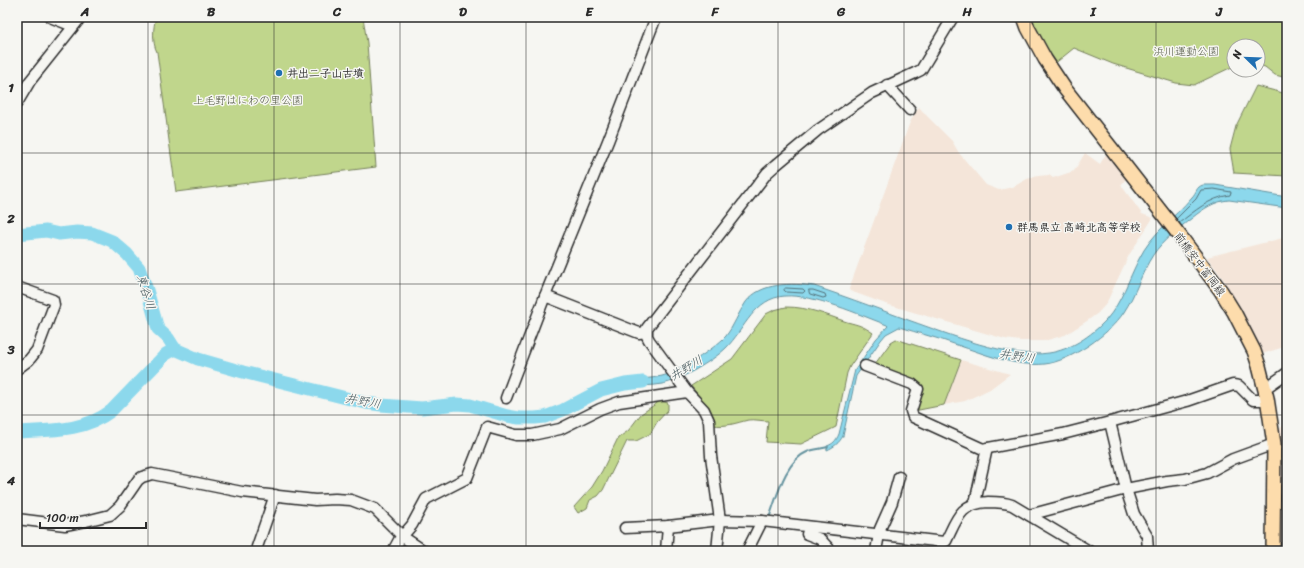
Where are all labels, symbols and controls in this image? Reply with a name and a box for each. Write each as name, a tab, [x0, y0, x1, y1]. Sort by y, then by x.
text: A	[80, 0, 89, 23]
text: B	[207, 0, 216, 23]
text: C	[332, 0, 342, 23]
text: D	[459, 0, 467, 23]
text: E	[585, 0, 594, 23]
text: F	[710, 0, 719, 23]
text: G	[836, 0, 846, 23]
text: H	[961, 0, 972, 23]
text: I	[1089, 0, 1097, 23]
text: J	[1215, 0, 1223, 23]
north arrow	[1226, 38, 1266, 78]
park label: 浜川運動公園	[1153, 42, 1219, 61]
text: N	[1227, 47, 1248, 62]
place label: 井出二子山古墳	[287, 64, 364, 83]
marker: 井出二子山古墳	[274, 68, 284, 78]
text: 1	[8, 76, 14, 99]
park label: 上毛野はにわの里公園	[193, 91, 303, 110]
text: 2	[6, 207, 15, 230]
place label: 群馬県立 高崎北高等学校	[1017, 218, 1141, 237]
marker: 群馬県立 高崎北高等学校	[1004, 222, 1014, 232]
street label: 前橋安中富岡線	[1169, 228, 1230, 301]
water label: 東谷川	[130, 271, 162, 313]
text: 3	[6, 338, 15, 361]
water label: 井野川	[998, 343, 1036, 369]
water label: 井野川	[665, 349, 707, 387]
water label: 井野川	[343, 387, 383, 415]
text: 4	[6, 469, 16, 492]
scale bar	[40, 504, 146, 530]
text: 100 m	[46, 507, 79, 529]

